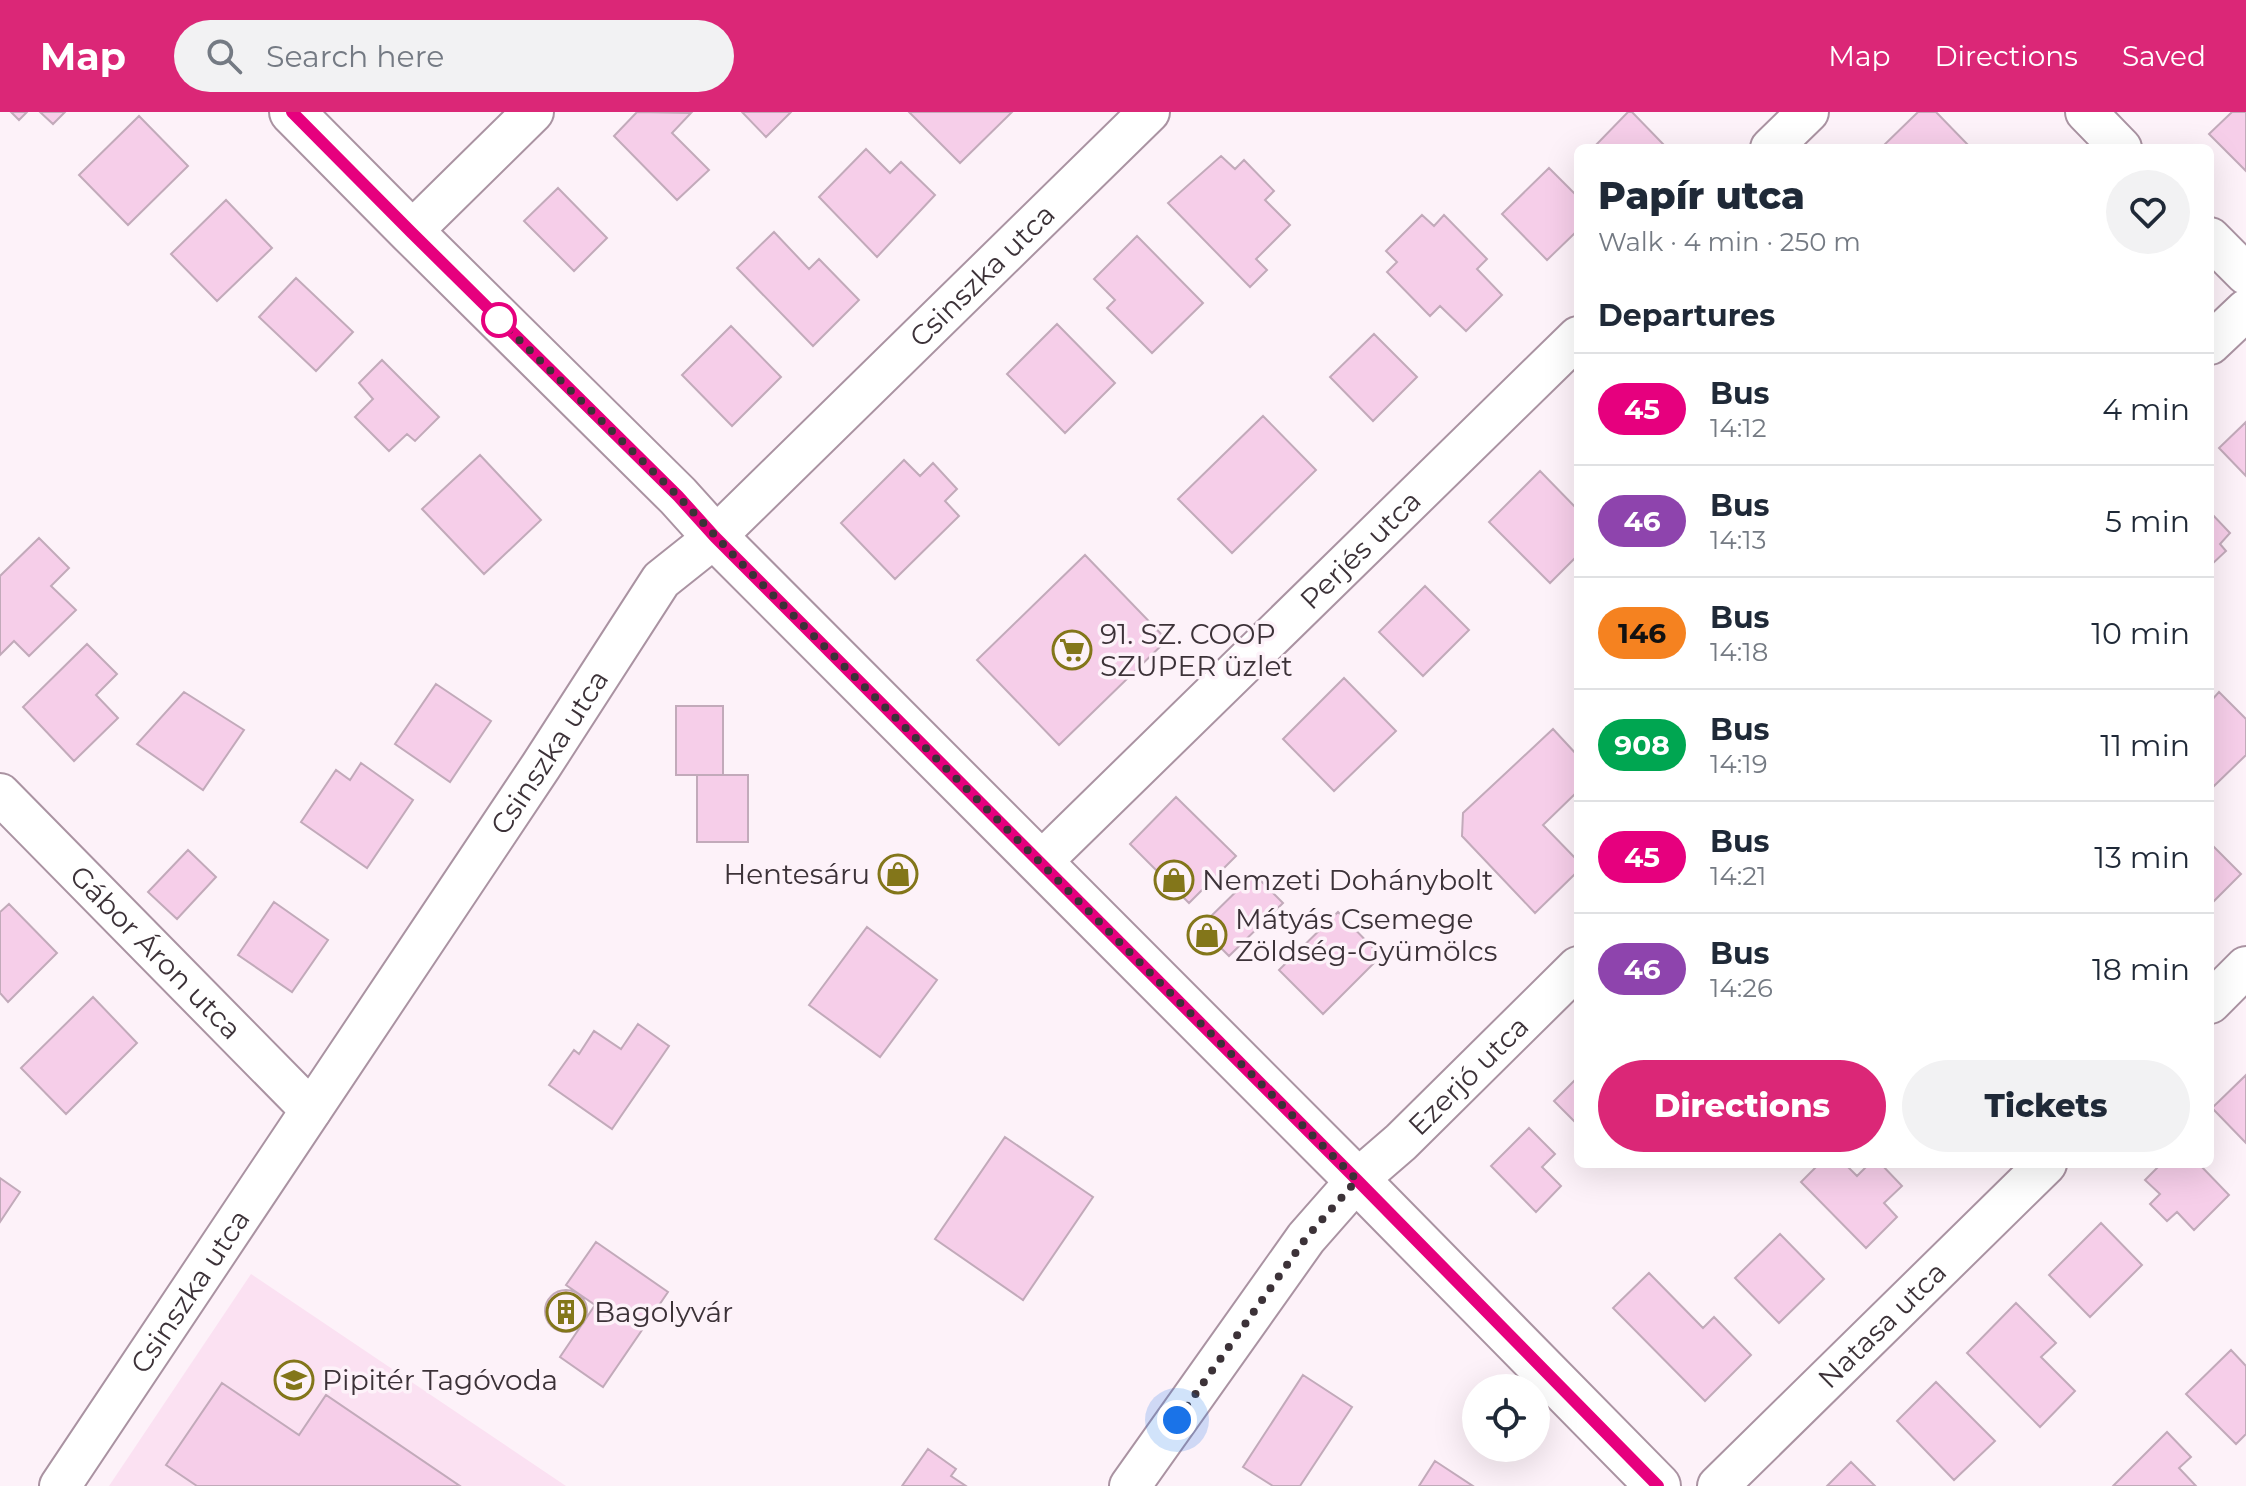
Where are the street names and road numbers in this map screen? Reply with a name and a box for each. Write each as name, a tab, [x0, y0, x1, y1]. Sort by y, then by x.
street label: Csinszka utca	[902, 197, 1062, 354]
street label: Perjés utca	[1293, 483, 1428, 616]
street label: Csinszka utca	[483, 664, 615, 841]
street label: Gábor Áron utca	[63, 858, 249, 1046]
street label: Ezerjó utca	[1401, 1009, 1535, 1142]
street label: Csinszka utca	[123, 1203, 257, 1380]
street label: Natasa utca	[1811, 1255, 1953, 1395]

